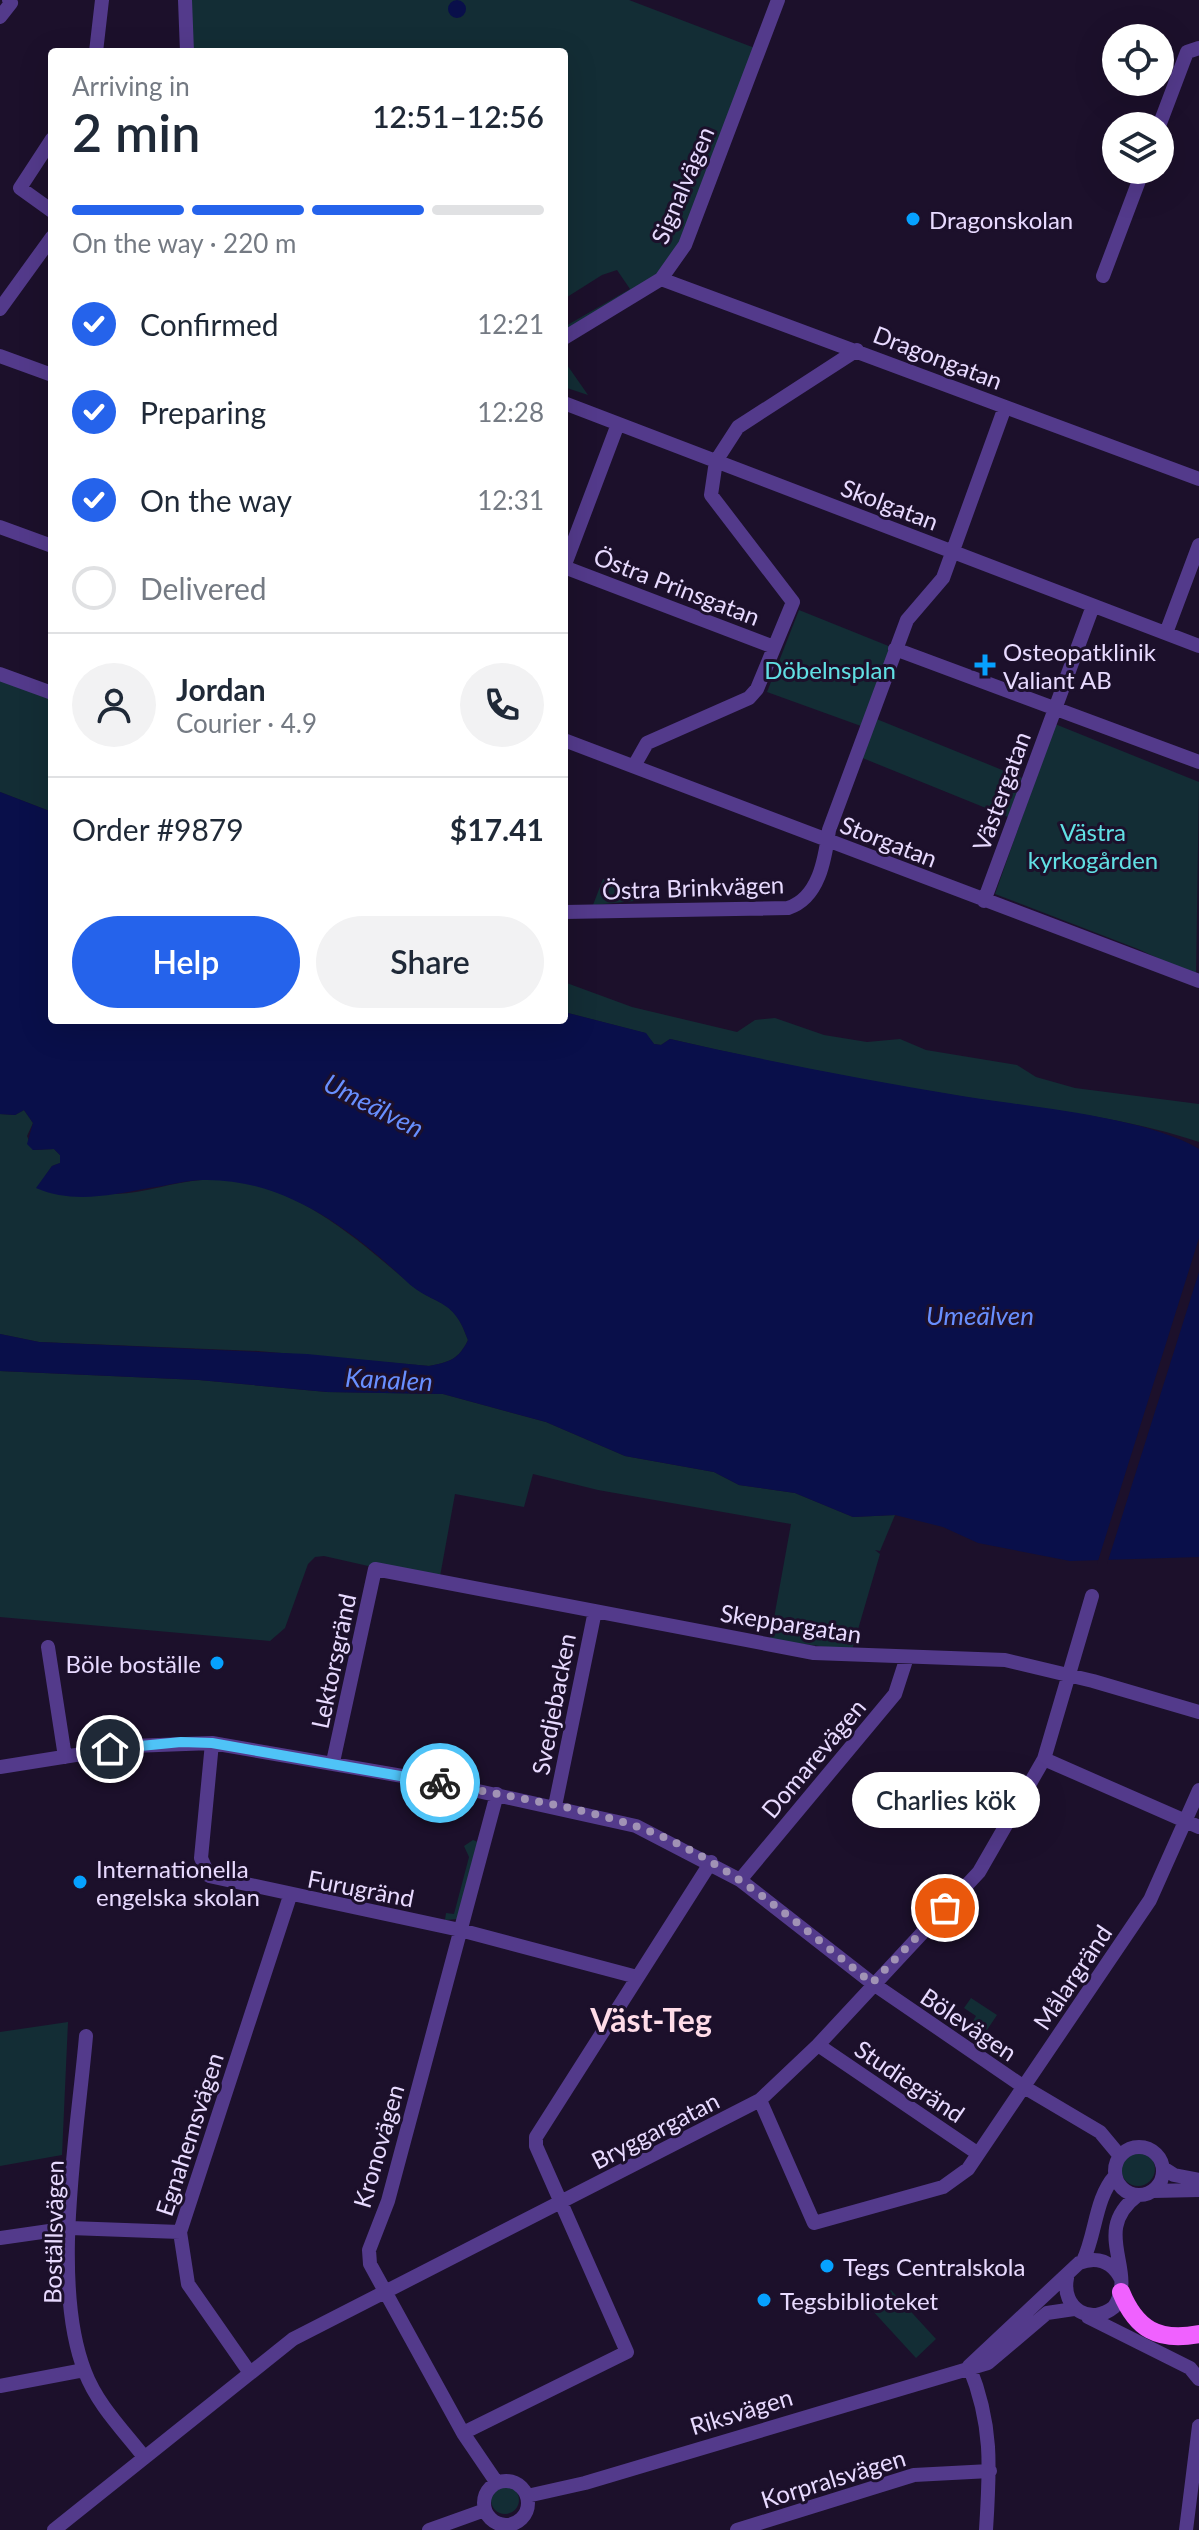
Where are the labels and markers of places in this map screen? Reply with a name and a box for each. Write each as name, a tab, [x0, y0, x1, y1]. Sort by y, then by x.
place label: Dragonskolan	[929, 205, 1073, 234]
marker: Dragonskolan	[904, 210, 922, 228]
place label: Osteopatklinik Valiant AB	[1003, 637, 1157, 694]
marker: Osteopatklinik Valiant AB	[974, 654, 996, 676]
place label: Böle boställe	[66, 1649, 201, 1678]
marker: Böle boställe	[208, 1654, 226, 1672]
pin	[76, 1715, 144, 1783]
callout: Charlies kök	[851, 1772, 1039, 1828]
place label: Internationella engelska skolan	[96, 1854, 260, 1911]
marker: Internationella engelska skolan	[71, 1873, 89, 1891]
pin	[911, 1874, 979, 1942]
place label: Tegs Centralskola	[843, 2252, 1025, 2281]
marker: Tegs Centralskola	[818, 2257, 836, 2275]
place label: Tegsbiblioteket	[780, 2286, 939, 2315]
marker: Tegsbiblioteket	[755, 2291, 773, 2309]

